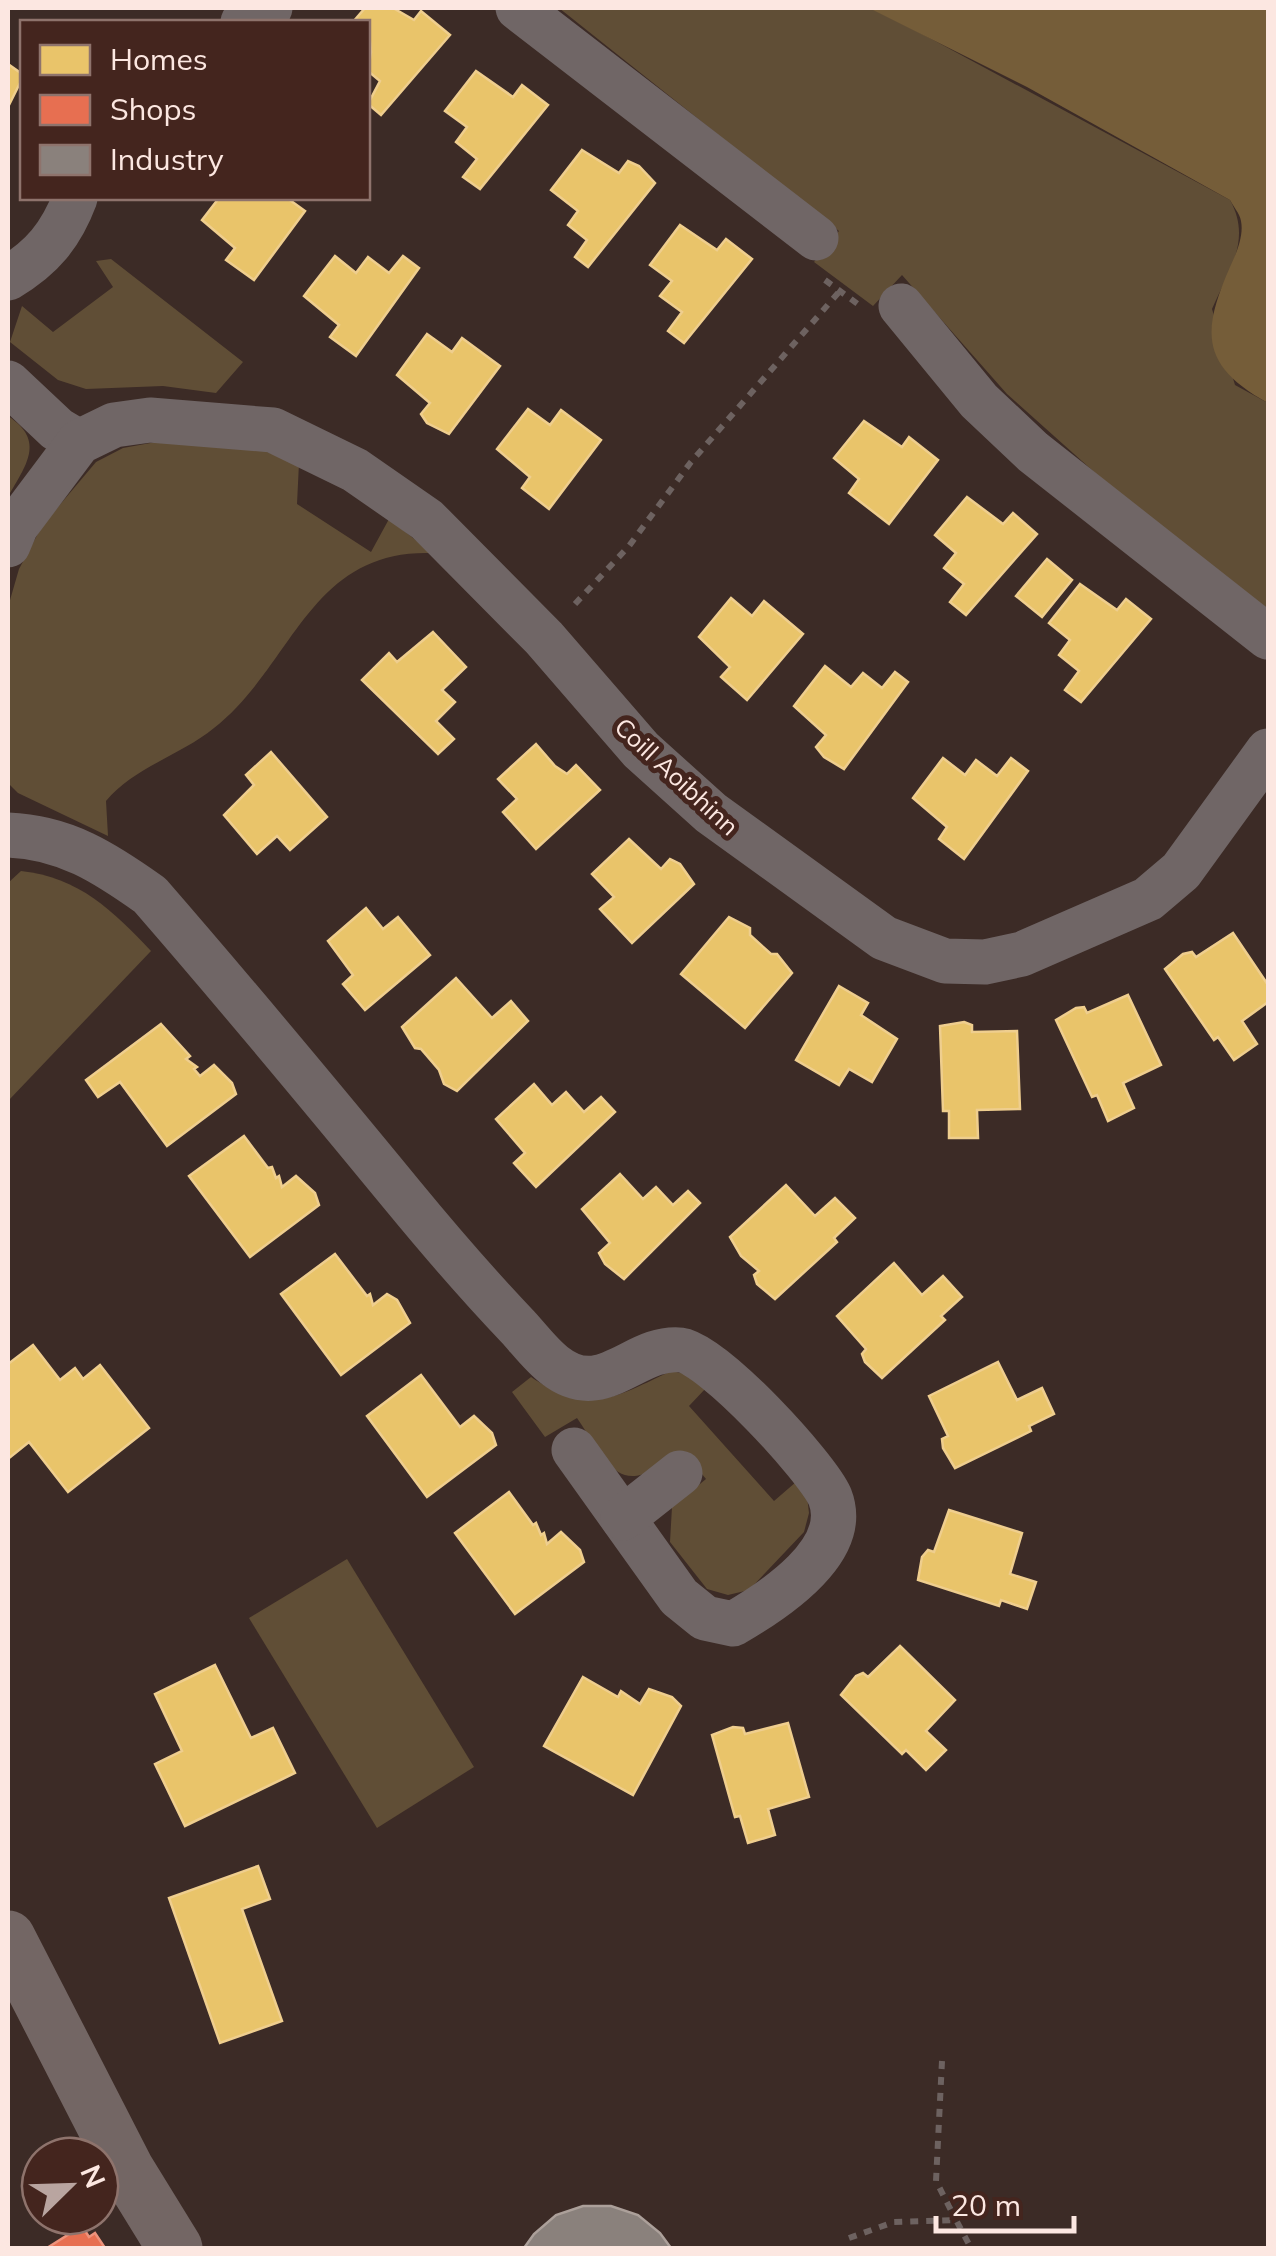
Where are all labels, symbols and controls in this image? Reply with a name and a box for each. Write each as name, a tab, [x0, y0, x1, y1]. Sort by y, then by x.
legend	[20, 20, 370, 200]
text: Homes	[110, 40, 208, 78]
text: Shops	[110, 90, 196, 128]
text: Industry	[110, 140, 224, 178]
street label: Coill Aoibhinn	[609, 711, 745, 841]
north arrow	[20, 2136, 120, 2236]
text: N	[73, 2159, 114, 2193]
scale bar	[936, 2171, 1074, 2233]
text: 20 m	[951, 2186, 1021, 2224]

